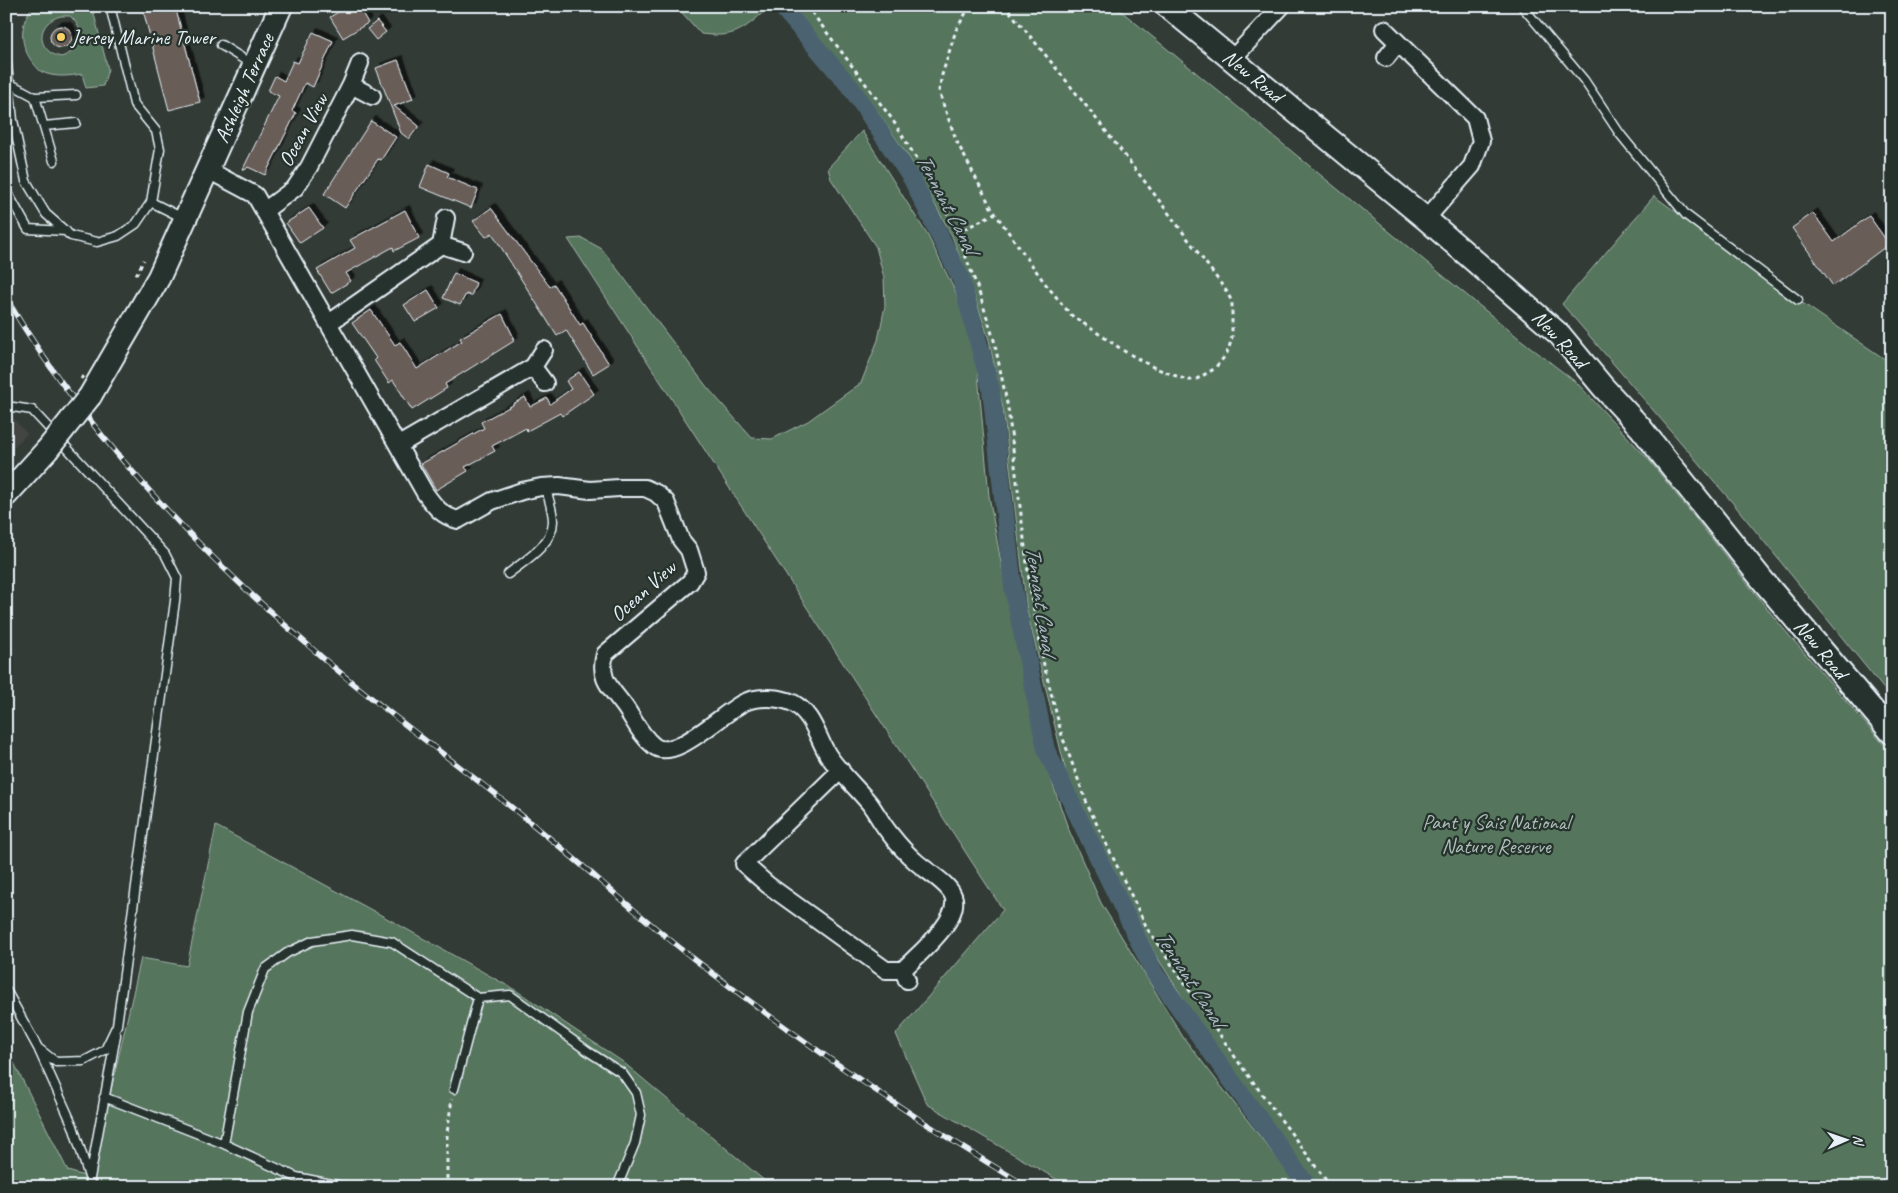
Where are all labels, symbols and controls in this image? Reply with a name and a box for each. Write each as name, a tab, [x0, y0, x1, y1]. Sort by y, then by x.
place label: Jersey Marine Tower	[70, 24, 218, 50]
street label: Ashleigh Terrace	[208, 28, 280, 147]
marker: Jersey Marine Tower	[55, 31, 67, 43]
street label: New Road	[1218, 44, 1291, 111]
street label: Ocean View	[272, 87, 335, 171]
water label: Tennant Canal	[909, 148, 988, 264]
street label: New Road	[1527, 304, 1596, 376]
water label: Tennant Canal	[1019, 544, 1064, 663]
street label: Ocean View	[605, 553, 683, 627]
street label: New Road	[1788, 614, 1856, 687]
park label: Pant y Sais National Nature Reserve	[1422, 809, 1573, 859]
water label: Tennant Canal	[1149, 925, 1235, 1037]
north arrow	[1820, 1116, 1870, 1166]
text: N	[1850, 1135, 1867, 1147]

